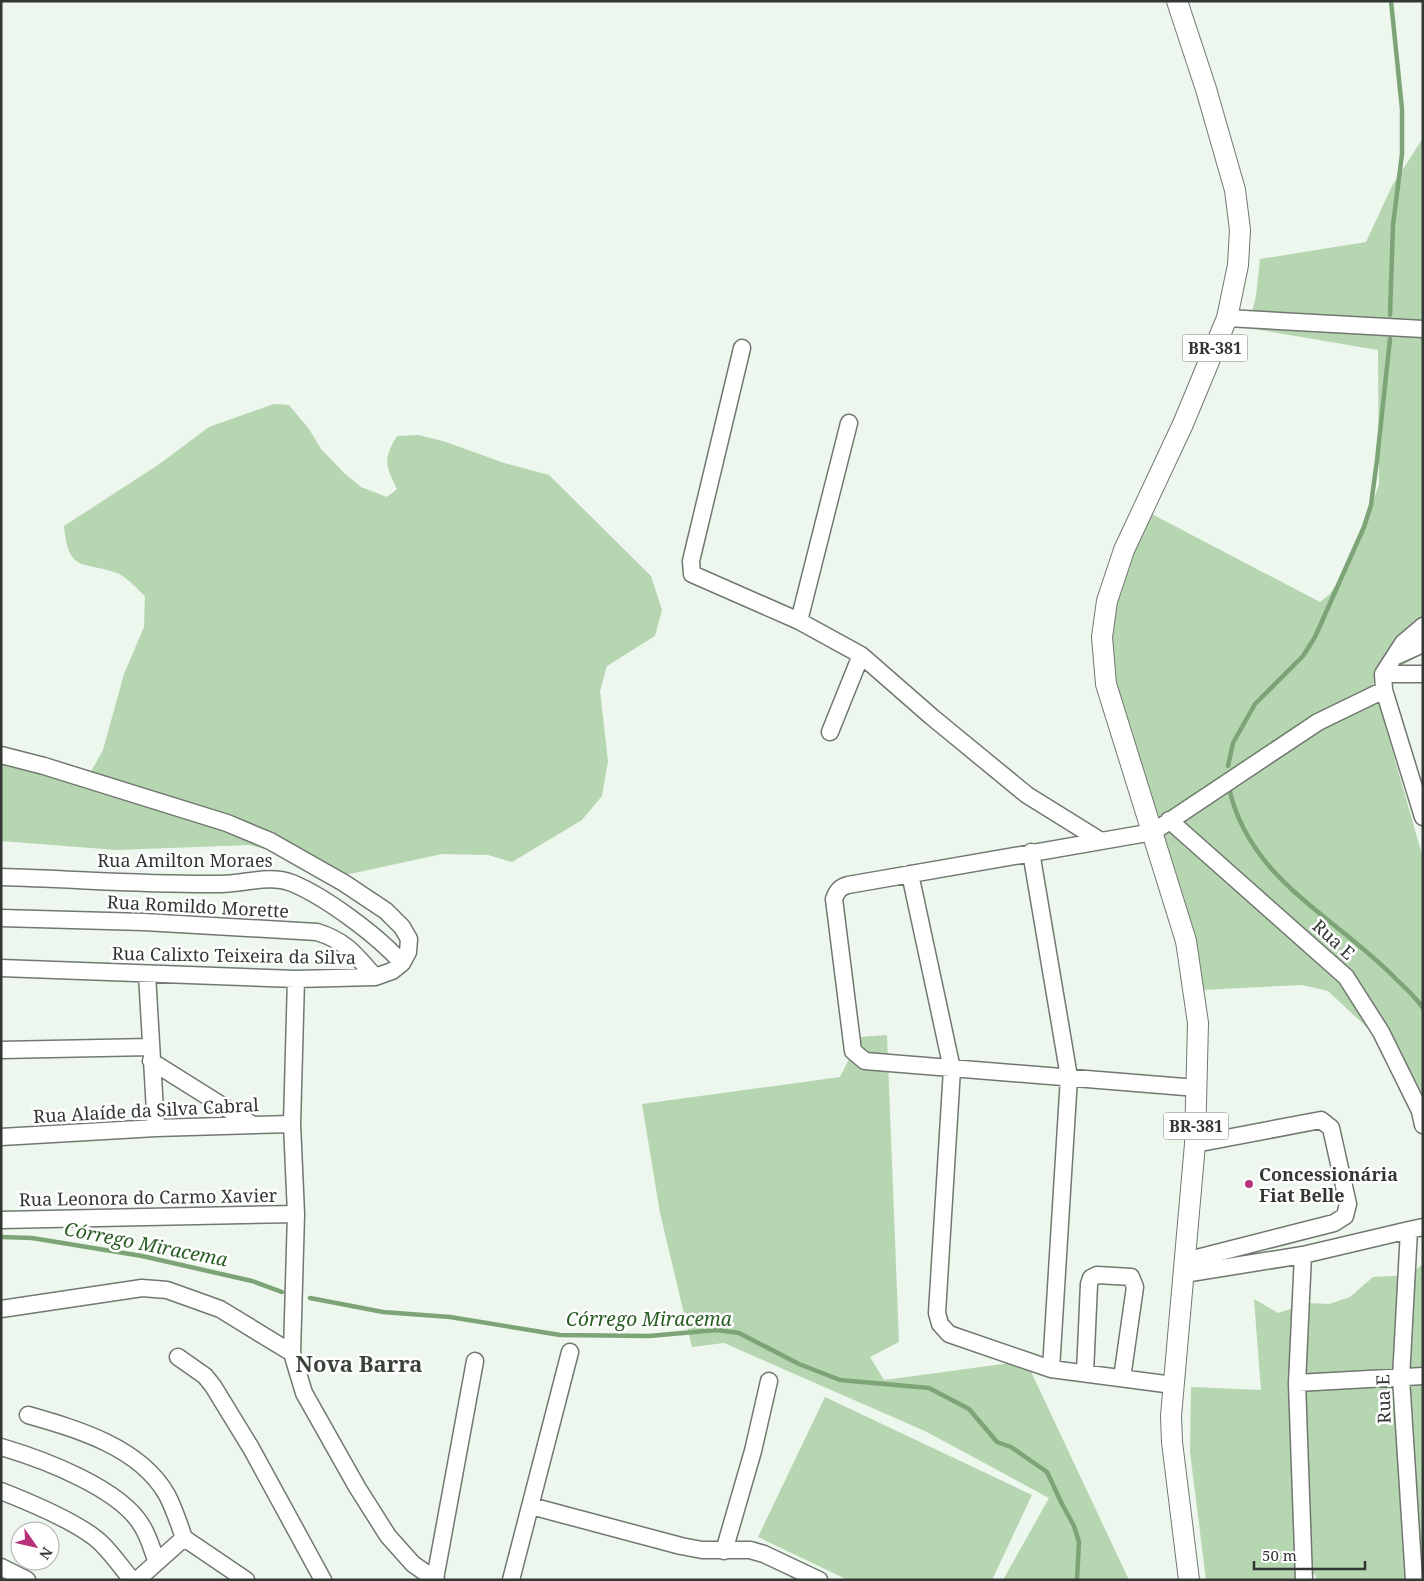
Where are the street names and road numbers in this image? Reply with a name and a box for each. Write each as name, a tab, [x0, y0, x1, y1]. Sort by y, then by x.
road number: BR-381	[1182, 334, 1248, 362]
street label: Rua Amilton Moraes	[97, 848, 273, 872]
street label: Rua Romildo Morette	[106, 889, 290, 923]
street label: Rua E	[1308, 914, 1360, 964]
street label: Rua Calixto Teixeira da Silva	[112, 941, 356, 969]
street label: Rua Alaíde da Silva Cabral	[33, 1092, 260, 1128]
road number: BR-381	[1164, 1112, 1228, 1140]
street label: Rua Leonora do Carmo Xavier	[19, 1183, 278, 1211]
street label: Rua E	[1370, 1374, 1396, 1424]

